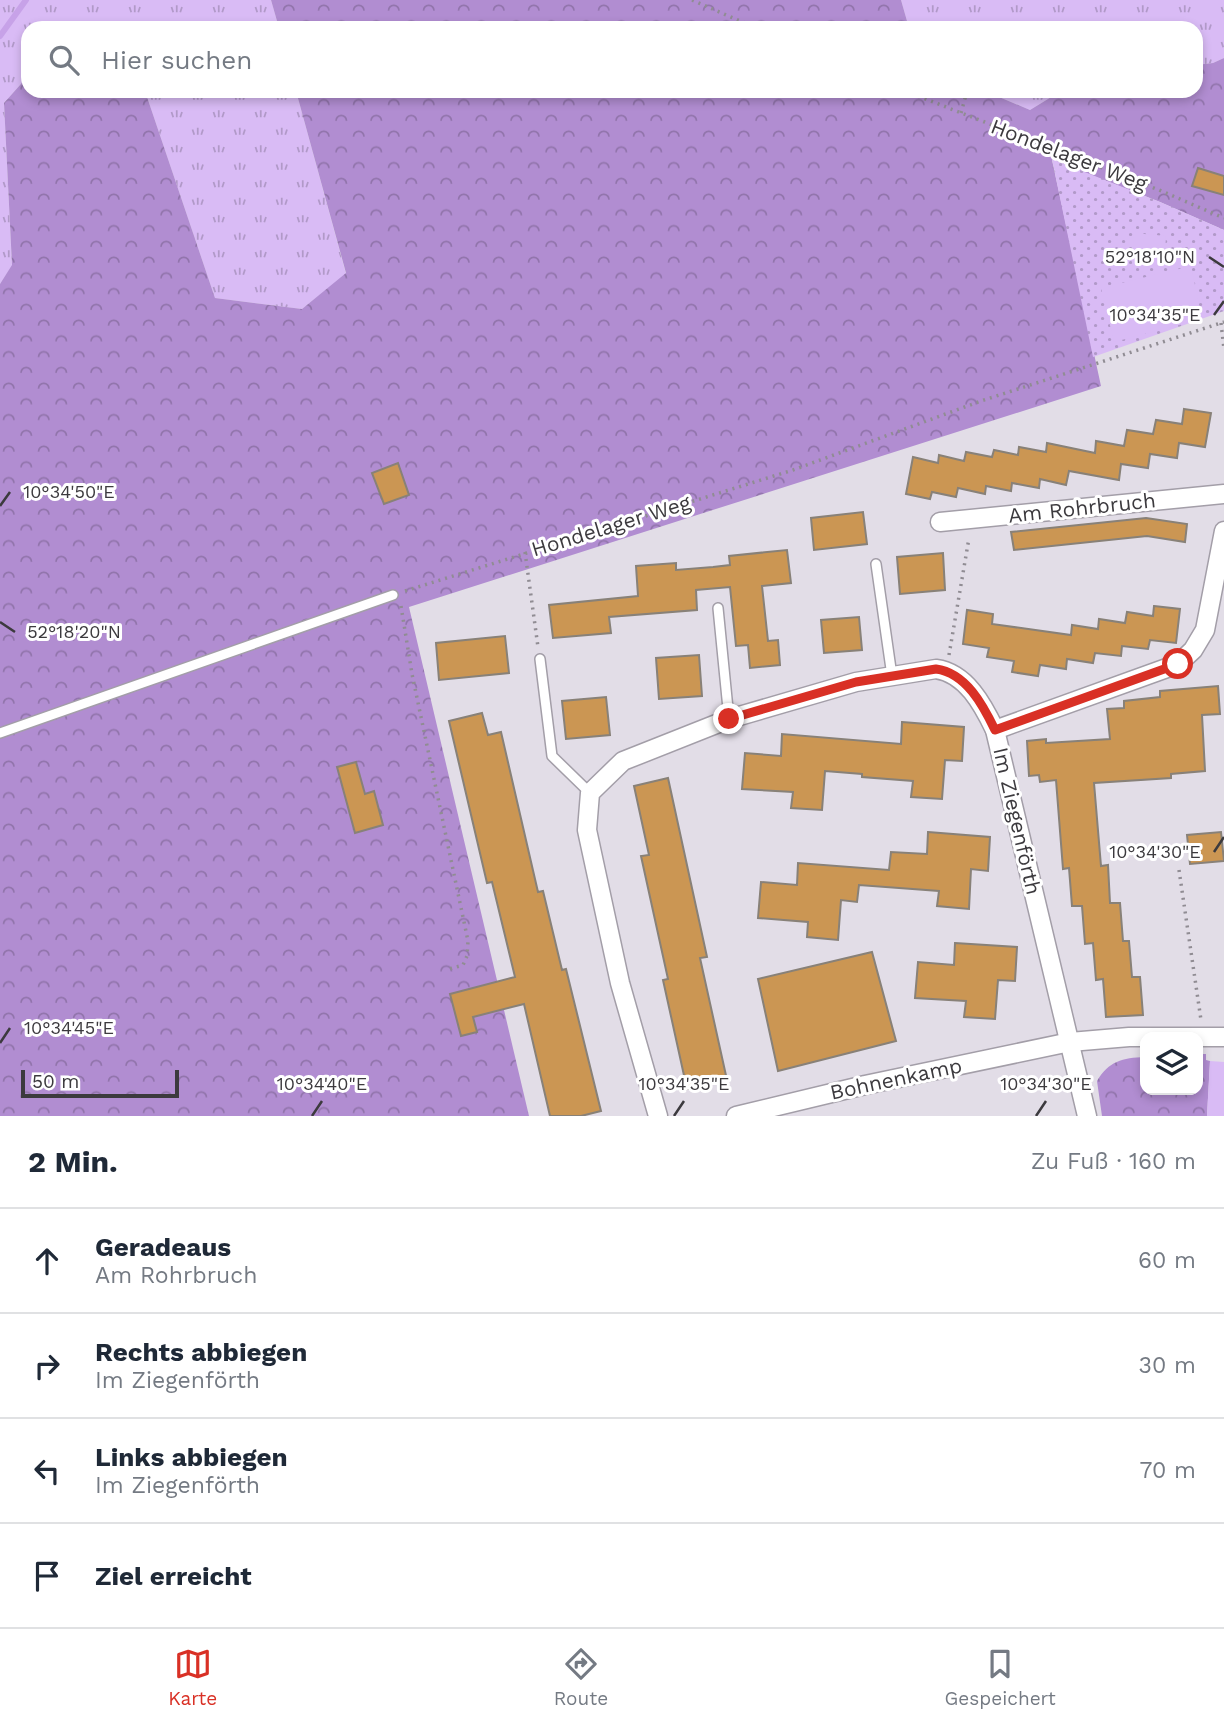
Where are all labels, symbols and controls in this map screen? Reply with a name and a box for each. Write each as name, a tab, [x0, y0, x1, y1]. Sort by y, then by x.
search box	[21, 21, 1203, 98]
icon: search	[45, 41, 83, 79]
text: Hier suchen	[101, 45, 252, 75]
street label: Hondelager Weg	[988, 113, 1152, 196]
text: 52°18'10"N	[1105, 246, 1195, 267]
text: 10°34'35"E	[1109, 304, 1201, 325]
text: 10°34'50"E	[23, 481, 115, 502]
street label: Am Rohrbruch	[1007, 487, 1157, 528]
street label: Hondelager Weg	[528, 489, 694, 562]
text: 52°18'20"N	[27, 621, 121, 642]
route start	[1162, 648, 1193, 679]
route end	[713, 703, 744, 734]
street label: Im Ziegenförth	[988, 745, 1047, 897]
text: 10°34'30"E	[1109, 841, 1201, 862]
text: 10°34'45"E	[24, 1017, 114, 1038]
map controls	[1140, 1032, 1203, 1095]
button: layers	[1140, 1032, 1203, 1095]
street label: Bohnenkamp	[828, 1052, 964, 1105]
scale bar	[21, 1067, 178, 1099]
text: 50 m	[32, 1070, 79, 1093]
text: 10°34'40"E	[277, 1073, 367, 1094]
text: 10°34'35"E	[638, 1073, 730, 1094]
text: 10°34'30"E	[1000, 1073, 1092, 1094]
text: 2 Min.	[28, 1144, 118, 1179]
text: Zu Fuß · 160 m	[1031, 1148, 1196, 1175]
text: Geradeaus	[95, 1232, 231, 1262]
icon: ahead	[28, 1242, 66, 1280]
text: 60 m	[1138, 1247, 1196, 1274]
text: Am Rohrbruch	[95, 1262, 257, 1289]
text: Rechts abbiegen	[95, 1337, 307, 1367]
icon: right	[28, 1347, 66, 1385]
text: 30 m	[1139, 1352, 1196, 1379]
text: Im Ziegenförth	[95, 1367, 260, 1394]
text: Links abbiegen	[95, 1442, 288, 1472]
icon: left	[28, 1452, 66, 1490]
text: 70 m	[1139, 1457, 1196, 1484]
text: Im Ziegenförth	[95, 1472, 260, 1499]
icon: arrive	[28, 1557, 66, 1595]
text: Ziel erreicht	[95, 1561, 252, 1591]
tab: Karte	[168, 1645, 217, 1710]
tab: Route	[554, 1645, 608, 1710]
tab: Gespeichert	[945, 1645, 1056, 1710]

